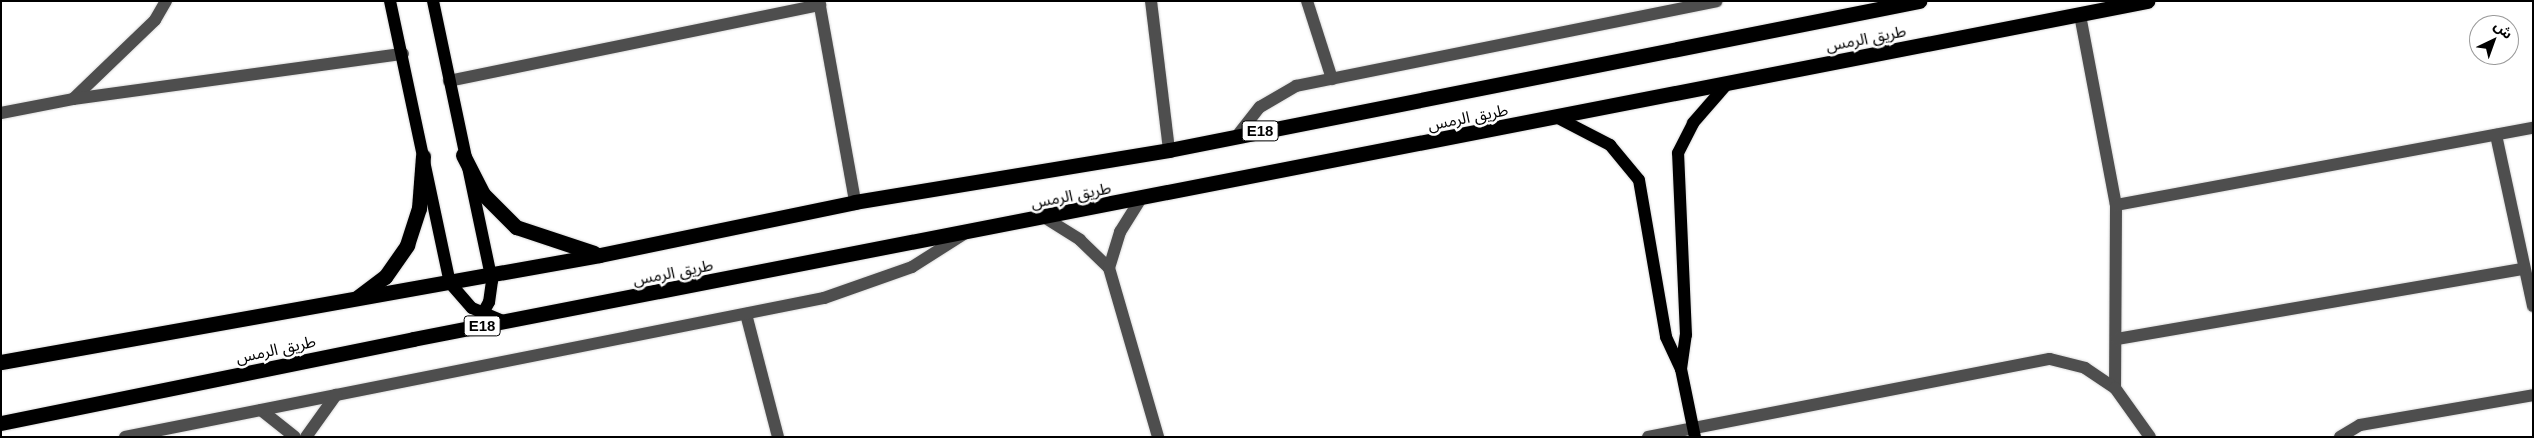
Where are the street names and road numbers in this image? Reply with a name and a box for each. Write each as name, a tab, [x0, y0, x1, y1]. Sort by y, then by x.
street label: طريق الرمس	[1824, 22, 1908, 56]
street label: طريق الرمس	[1426, 101, 1510, 135]
road number: E18	[1241, 118, 1279, 144]
street label: طريق الرمس	[1029, 179, 1113, 213]
street label: طريق الرمس	[631, 256, 715, 290]
road number: E18	[463, 314, 501, 338]
street label: طريق الرمس	[234, 332, 318, 368]

